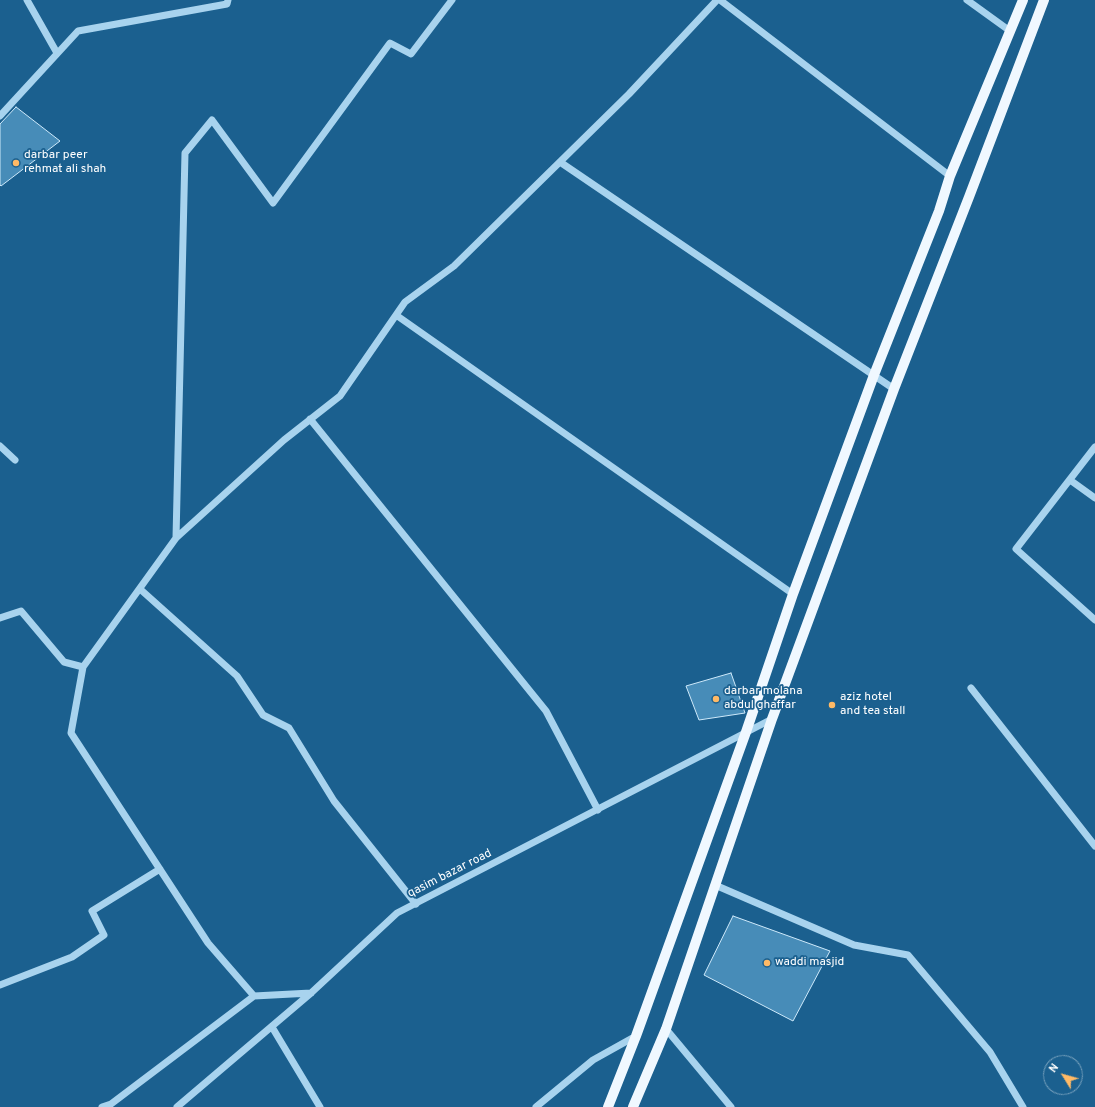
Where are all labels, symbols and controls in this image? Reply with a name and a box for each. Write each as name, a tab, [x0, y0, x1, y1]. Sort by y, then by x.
place label: darbar peer rehmat ali shah	[24, 149, 106, 177]
marker: darbar peer rehmat ali shah	[11, 158, 21, 168]
place label: darbar molana abdul ghaffar	[724, 685, 802, 713]
place label: aziz hotel and tea stall	[840, 691, 905, 719]
marker: darbar molana abdul ghaffar	[711, 694, 721, 704]
marker: aziz hotel and tea stall	[827, 700, 837, 710]
street label: qasim bazar road	[406, 847, 494, 901]
place label: waddi masjid	[775, 956, 844, 970]
marker: waddi masjid	[762, 958, 772, 968]
north arrow	[1043, 1055, 1083, 1095]
text: N	[1046, 1061, 1062, 1076]

